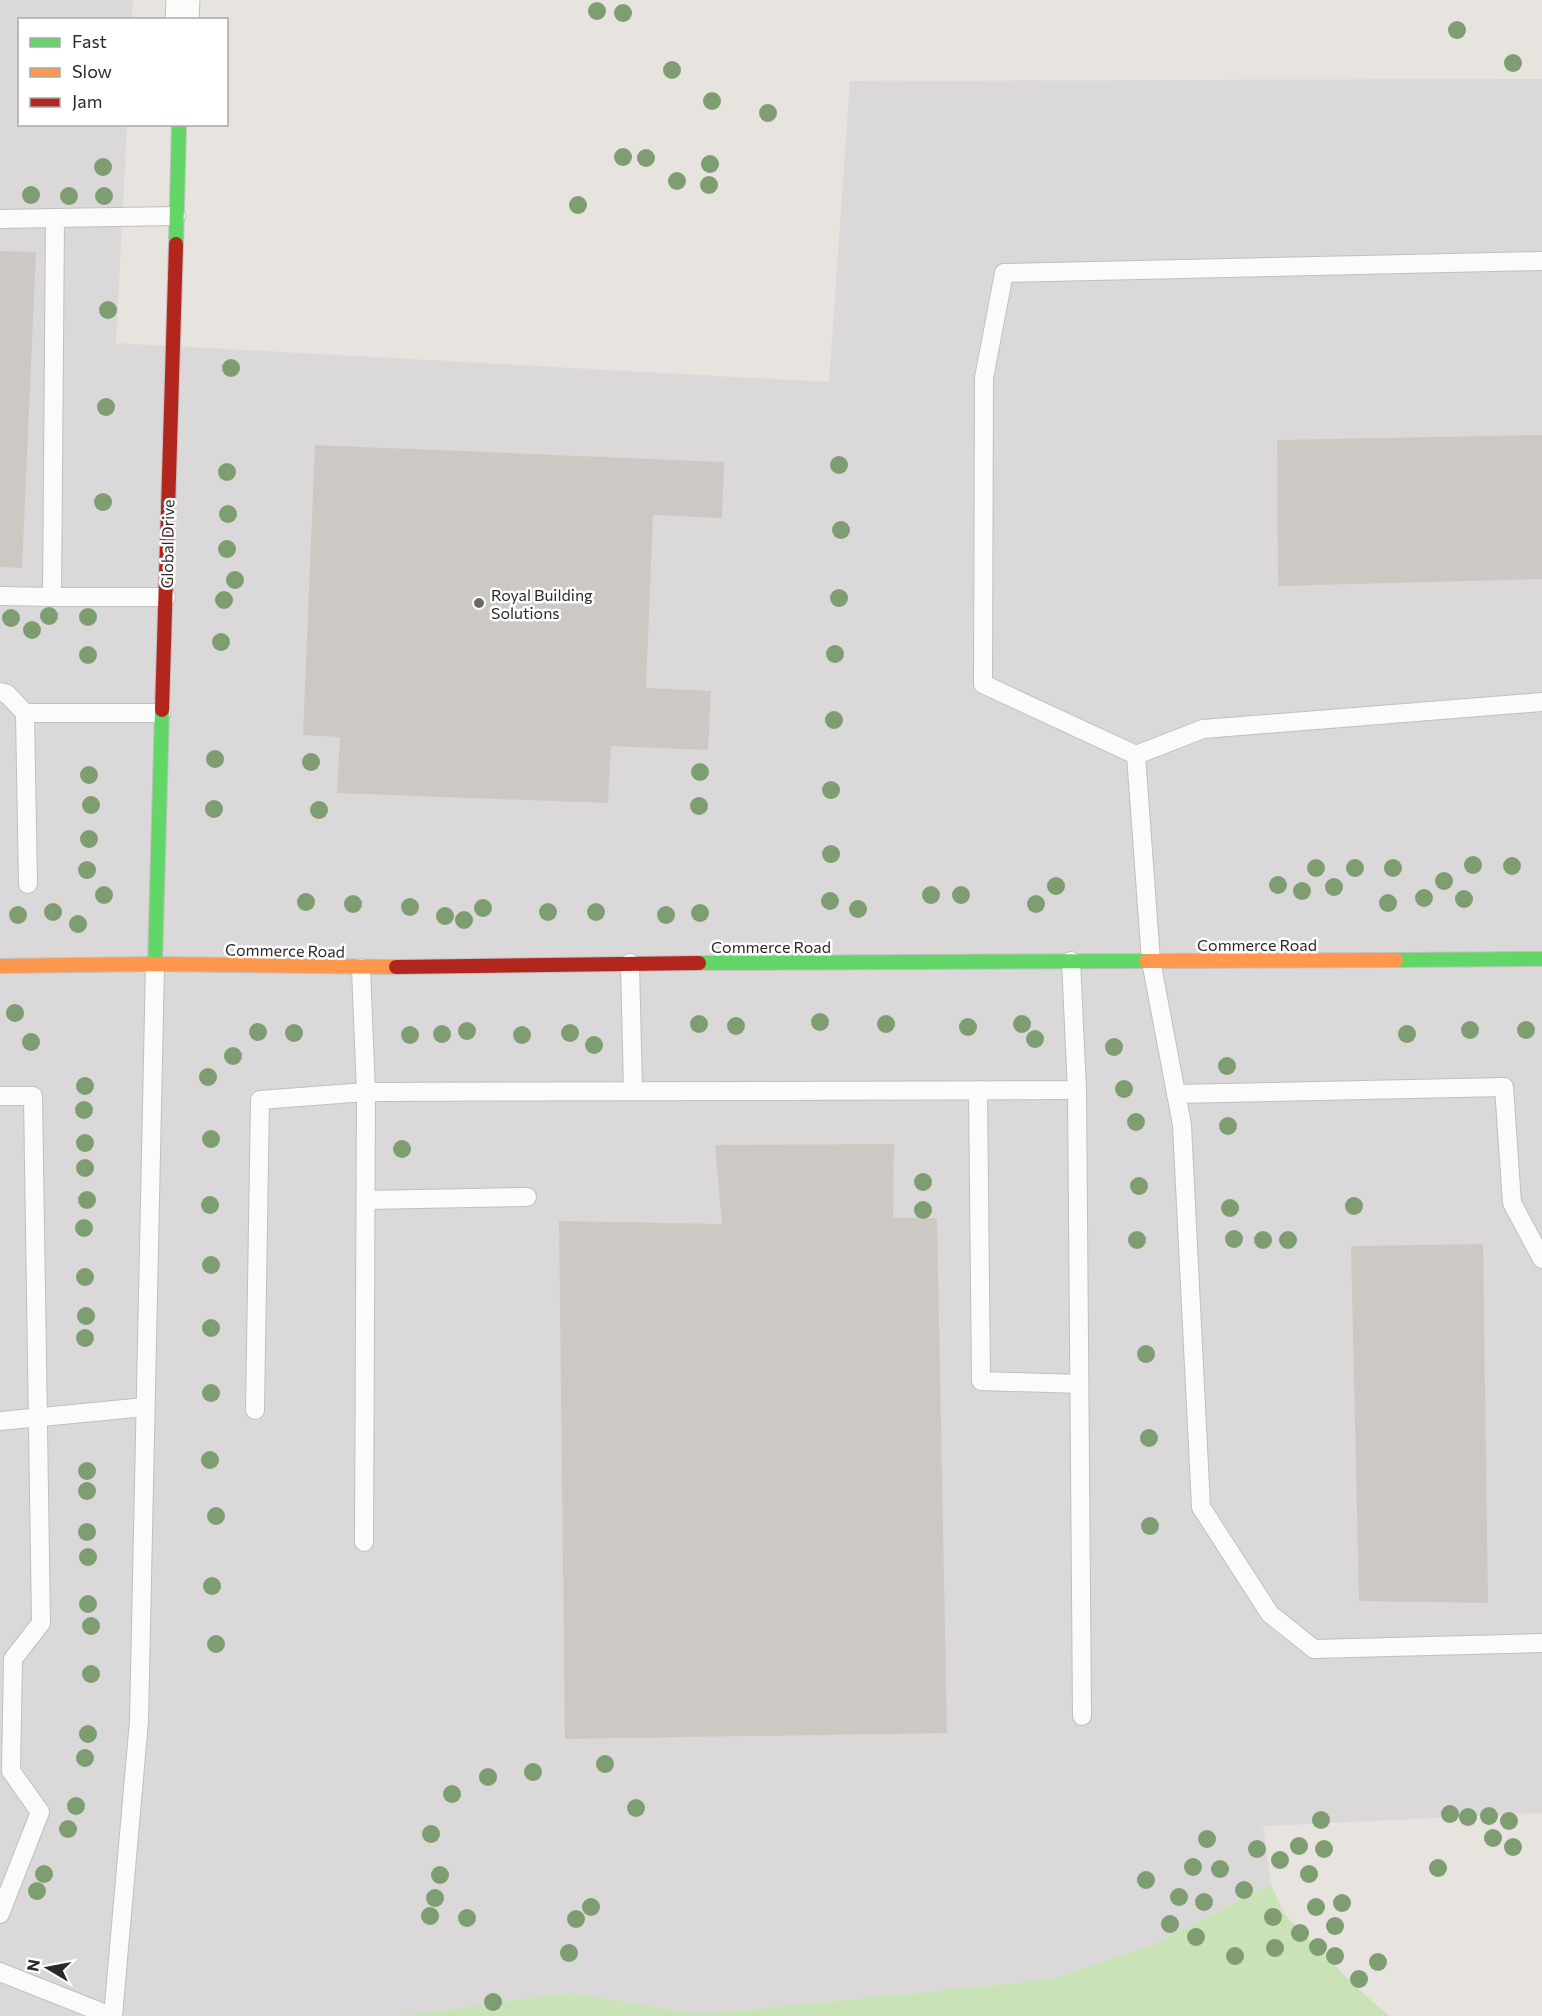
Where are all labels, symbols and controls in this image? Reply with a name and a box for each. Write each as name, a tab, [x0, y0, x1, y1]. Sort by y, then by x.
legend	[18, 18, 228, 126]
text: Fast	[72, 30, 107, 52]
text: Slow	[72, 60, 112, 82]
text: Jam	[72, 90, 102, 112]
street label: Global Drive	[157, 499, 177, 589]
place label: Royal Building Solutions	[491, 585, 593, 622]
marker: Royal Building Solutions	[472, 596, 486, 610]
street label: Commerce Road	[1197, 935, 1317, 954]
street label: Commerce Road	[711, 937, 831, 956]
street label: Commerce Road	[225, 939, 345, 961]
north arrow	[18, 1938, 78, 1998]
text: N	[22, 1958, 43, 1973]

